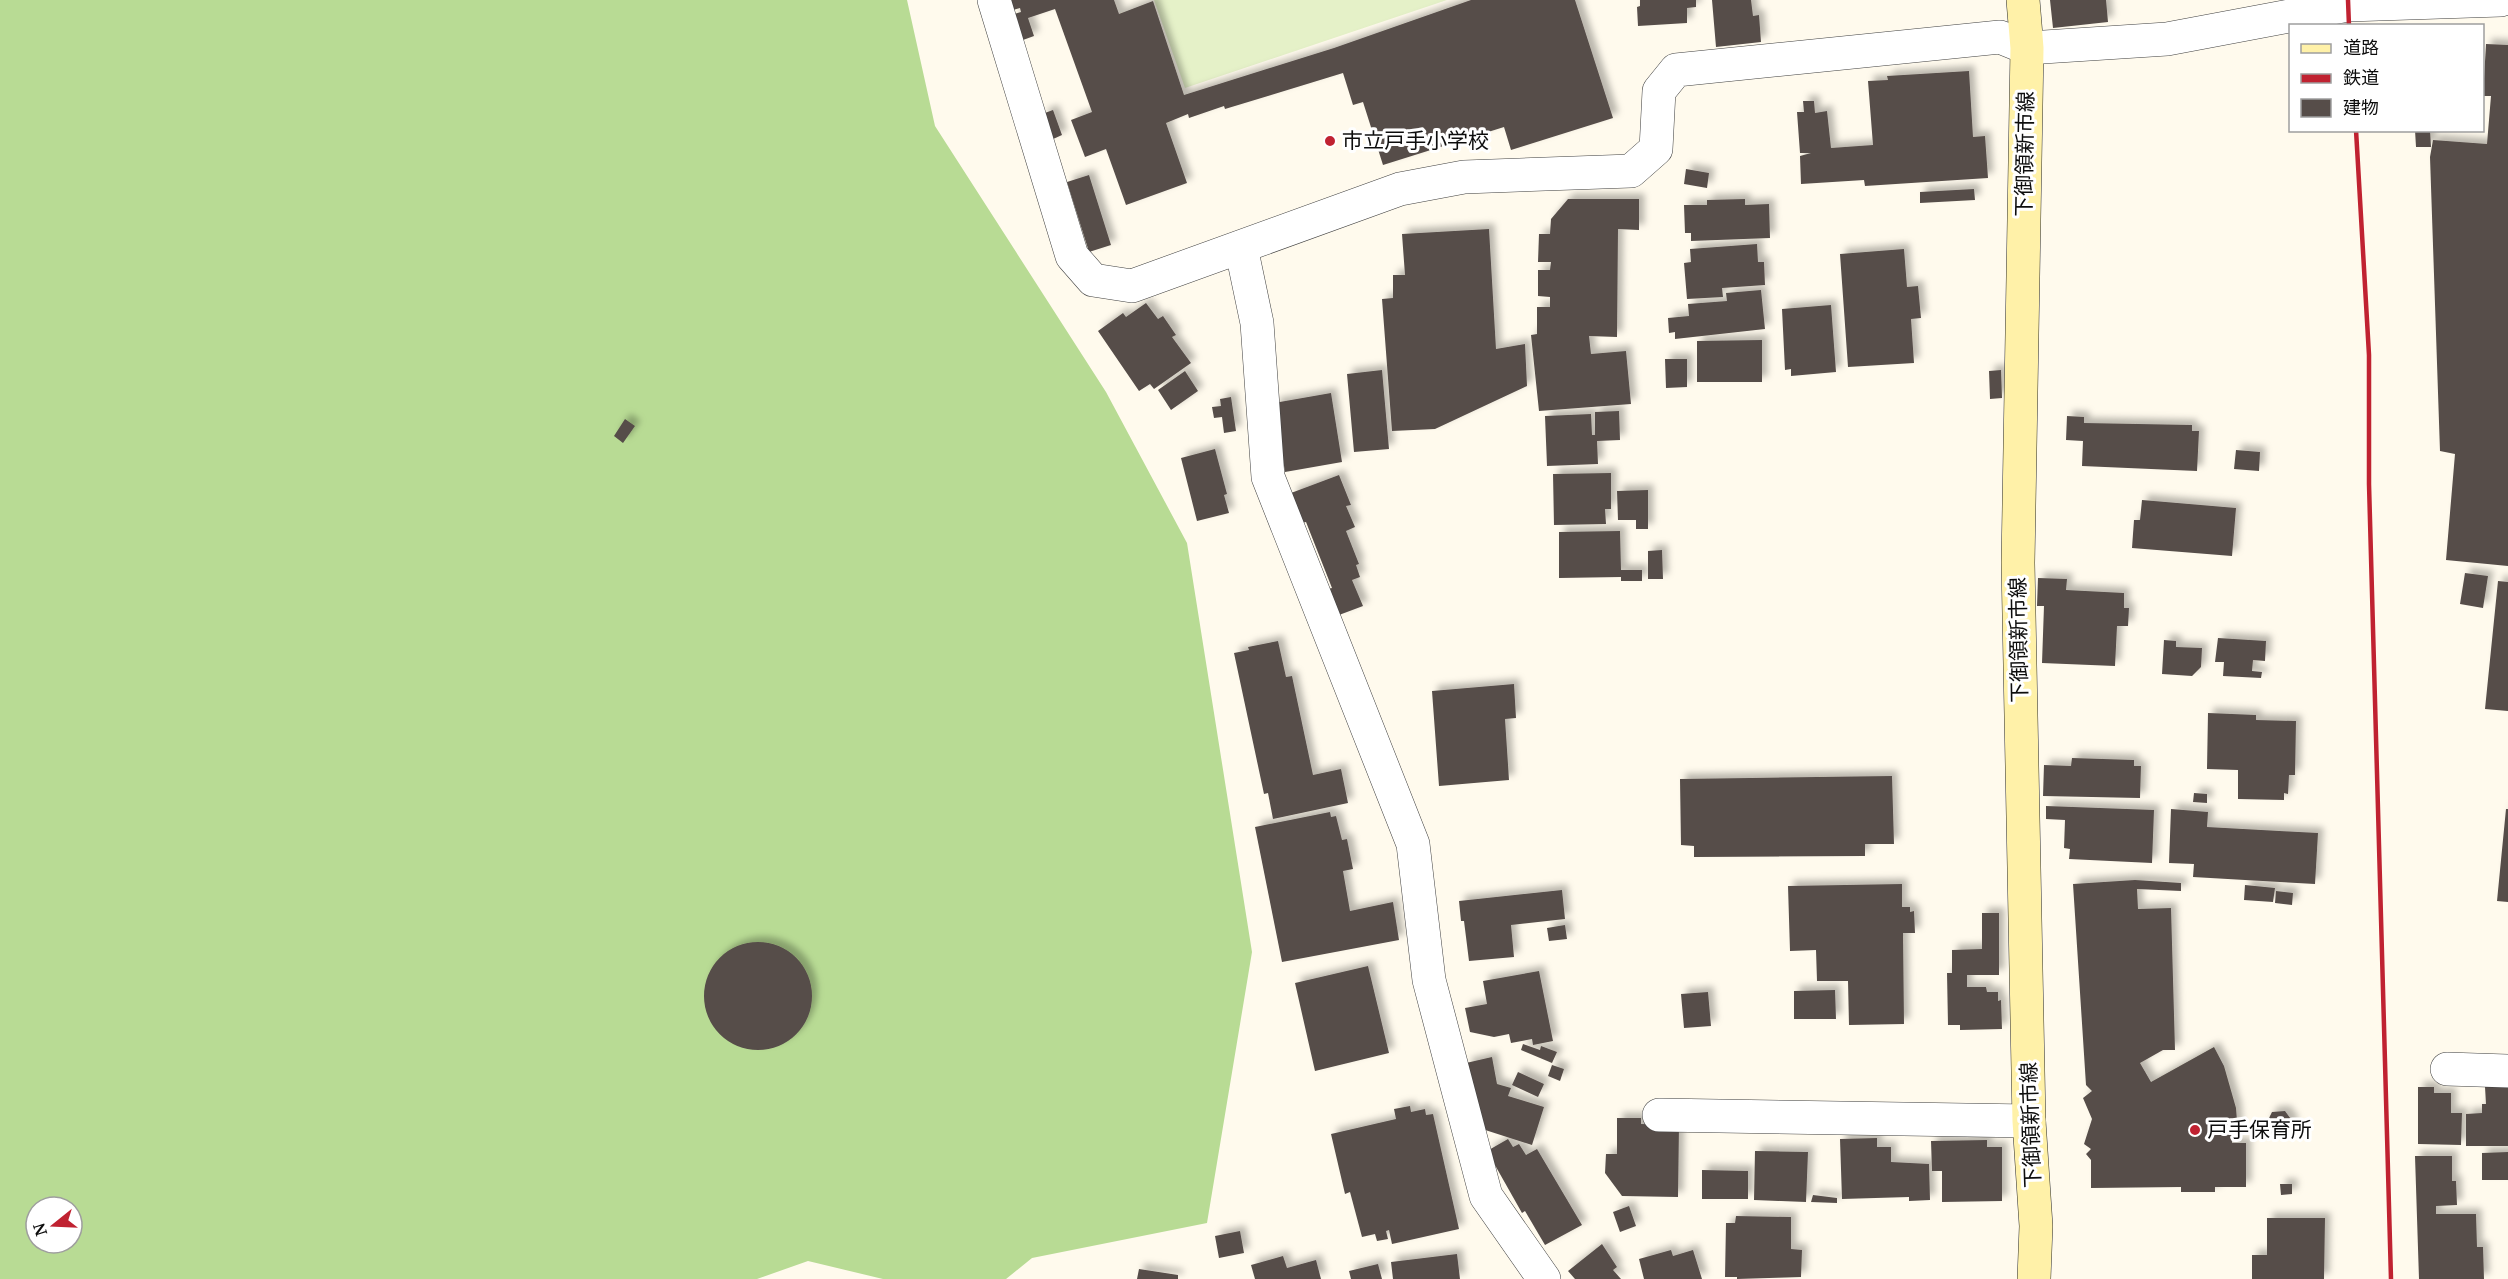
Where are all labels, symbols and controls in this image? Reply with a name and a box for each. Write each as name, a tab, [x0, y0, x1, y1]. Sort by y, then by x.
legend	[2289, 24, 2484, 132]
text: 道路	[2343, 35, 2379, 59]
text: 鉄道	[2343, 65, 2379, 89]
street label: 下御領新市線	[2009, 91, 2039, 217]
text: 建物	[2343, 95, 2379, 119]
place label: 市立戸手小学校	[1342, 126, 1489, 154]
marker: 市立戸手小学校	[1323, 134, 1337, 148]
street label: 下御領新市線	[2003, 577, 2033, 703]
street label: 下御領新市線	[2014, 1062, 2046, 1188]
place label: 戸手保育所	[2207, 1115, 2312, 1143]
marker: 戸手保育所	[2188, 1123, 2202, 1137]
north arrow	[24, 1195, 84, 1255]
text: N	[27, 1220, 52, 1239]

